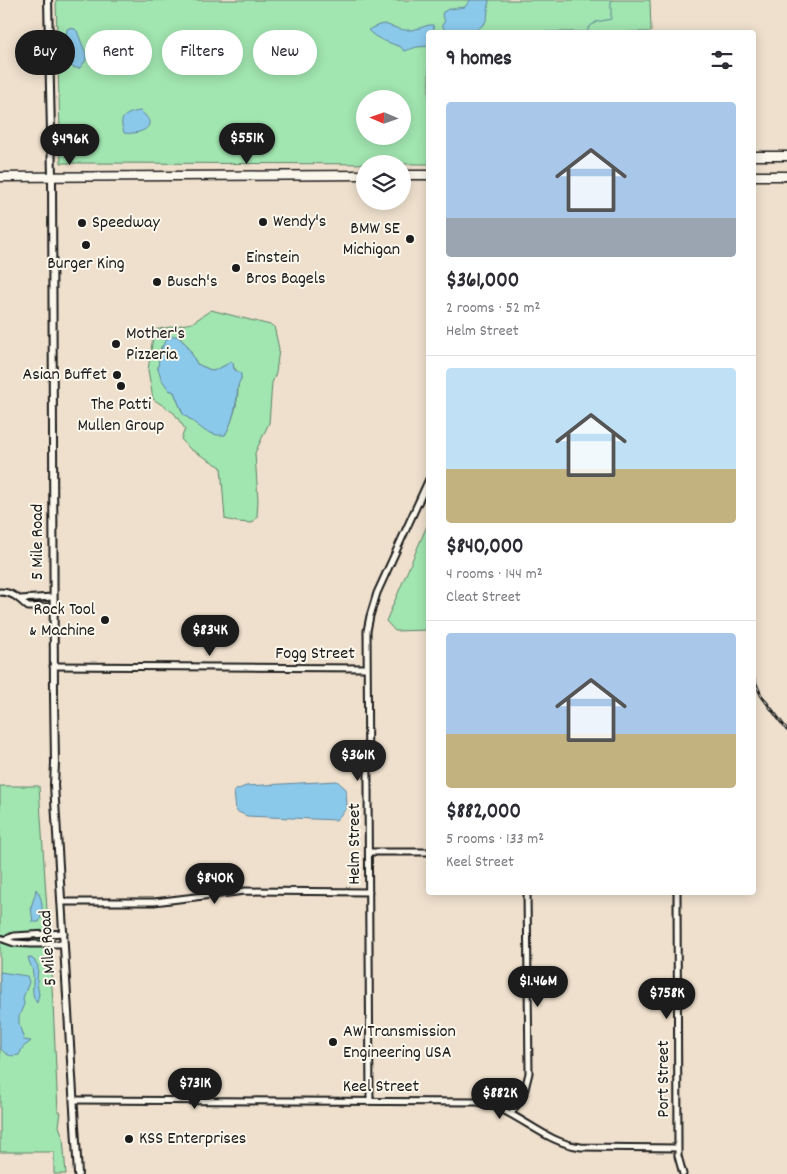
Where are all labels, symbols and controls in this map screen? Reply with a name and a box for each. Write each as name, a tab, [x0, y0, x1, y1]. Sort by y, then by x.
chip: Buy	[15, 30, 75, 75]
chip: Rent	[85, 30, 152, 75]
chip: Filters	[162, 30, 243, 75]
chip: New	[253, 30, 317, 75]
text: 9 homes	[446, 45, 512, 75]
icon: filters	[708, 46, 736, 74]
north arrow	[356, 90, 411, 145]
map controls	[356, 90, 411, 210]
pin: $551K	[212, 122, 282, 165]
pin: $496K	[35, 124, 105, 166]
text: $551K	[230, 127, 264, 150]
text: $496K	[51, 128, 89, 151]
icon: home	[546, 135, 636, 225]
button: layers	[356, 155, 411, 210]
place label: Wendy's	[273, 210, 326, 235]
place label: Speedway	[92, 211, 161, 236]
marker: Wendy's	[257, 216, 269, 228]
marker: Speedway	[76, 217, 88, 229]
place label: BMW SE Michigan	[343, 217, 400, 263]
marker: BMW SE Michigan	[404, 233, 416, 245]
marker: Burger King	[80, 239, 92, 251]
place label: Einstein Bros Bagels	[246, 246, 326, 292]
place label: Burger King	[47, 252, 125, 277]
marker: Einstein Bros Bagels	[230, 262, 242, 274]
text: $361,000	[446, 267, 519, 297]
place label: Busch's	[167, 270, 217, 295]
marker: Busch's	[151, 276, 163, 288]
text: 2 rooms · 52 m²	[446, 297, 540, 320]
text: Helm Street	[446, 320, 519, 343]
place label: Mother's Pizzeria	[126, 322, 185, 368]
marker: Mother's Pizzeria	[110, 338, 122, 350]
place label: Asian Buffet	[22, 363, 107, 388]
marker: Asian Buffet	[111, 369, 123, 381]
marker: The Patti Mullen Group	[115, 380, 127, 392]
place label: The Patti Mullen Group	[77, 393, 165, 439]
icon: home	[546, 400, 636, 490]
street label: 5 Mile Road	[26, 504, 51, 580]
text: $840,000	[446, 533, 524, 563]
text: 4 rooms · 144 m²	[446, 563, 542, 586]
text: Cleat Street	[446, 586, 521, 609]
place label: Rock Tool & Machine	[29, 598, 96, 644]
marker: Rock Tool & Machine	[99, 614, 111, 626]
pin: $834K	[175, 614, 245, 657]
text: $834K	[192, 619, 228, 642]
street label: Fogg Street	[275, 642, 355, 667]
icon: home	[546, 665, 636, 755]
pin: $361K	[323, 740, 393, 782]
text: $361K	[341, 744, 375, 767]
text: $882,000	[446, 798, 521, 828]
street label: Helm Street	[343, 803, 368, 885]
text: 5 rooms · 133 m²	[446, 828, 544, 851]
text: Keel Street	[446, 851, 514, 874]
pin: $840K	[180, 862, 250, 905]
text: $840K	[196, 867, 234, 890]
street label: 5 Mile Road	[34, 909, 64, 987]
pin: $1.46M	[497, 966, 579, 1008]
text: $1.46M	[519, 970, 557, 993]
pin: $758K	[632, 978, 702, 1020]
text: $758K	[649, 982, 685, 1005]
place label: AW Transmission Engineering USA	[343, 1020, 456, 1066]
marker: AW Transmission Engineering USA	[327, 1036, 339, 1048]
street label: Port Street	[652, 1040, 677, 1118]
pin: $731K	[160, 1068, 230, 1110]
text: $731K	[179, 1072, 211, 1095]
street label: Keel Street	[343, 1075, 420, 1100]
pin: $882K	[465, 1078, 535, 1120]
text: $882K	[482, 1082, 518, 1105]
place label: KSS Enterprises	[139, 1127, 246, 1152]
marker: KSS Enterprises	[123, 1133, 135, 1145]

